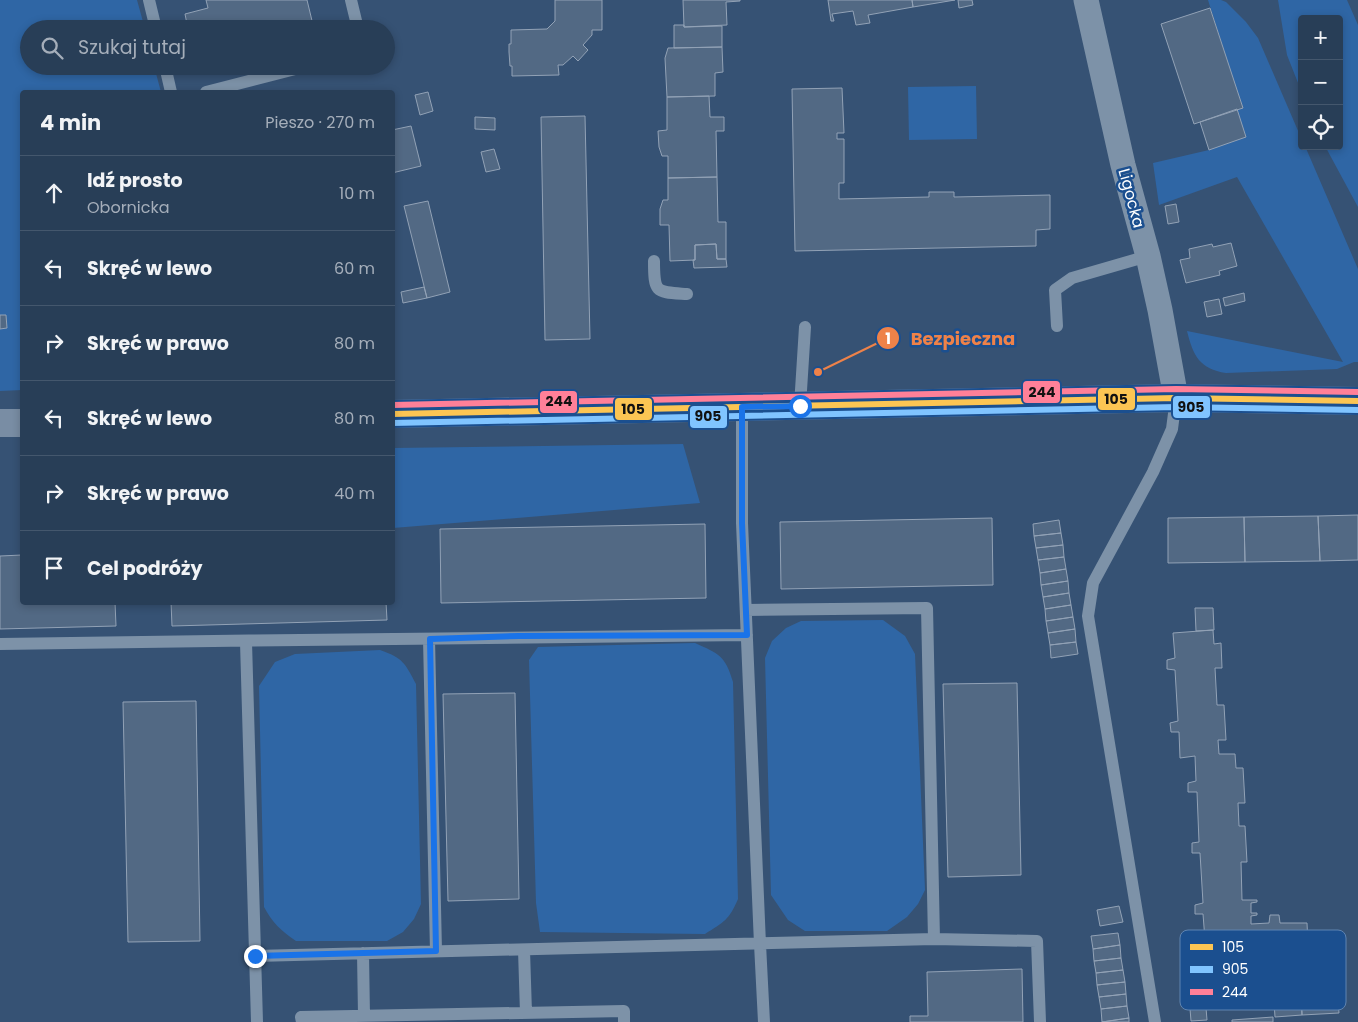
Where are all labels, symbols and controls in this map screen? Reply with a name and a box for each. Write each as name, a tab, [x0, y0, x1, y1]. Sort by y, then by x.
map controls	[1298, 15, 1343, 150]
button: +	[1298, 15, 1343, 60]
search box	[20, 20, 395, 75]
icon: search	[38, 34, 66, 62]
text: Szukaj tutaj	[78, 34, 186, 61]
button: −	[1298, 60, 1343, 105]
button: locate	[1298, 105, 1343, 150]
text: 4 min	[40, 108, 101, 137]
text: Pieszo · 270 m	[265, 111, 375, 134]
street label: Ligocka	[1113, 166, 1150, 230]
text: Idź prosto	[87, 167, 183, 194]
icon: ahead	[40, 179, 68, 207]
text: 10 m	[339, 182, 375, 205]
text: Obornicka	[87, 196, 170, 219]
icon: left	[40, 254, 68, 282]
text: Skręć w lewo	[87, 255, 212, 282]
text: 60 m	[334, 257, 375, 280]
callout: Bezpieczna	[875, 322, 1025, 355]
text: Bezpieczna	[911, 326, 1015, 351]
text: 1	[885, 328, 891, 349]
icon: right	[40, 329, 68, 357]
text: Skręć w prawo	[87, 330, 229, 357]
text: 80 m	[334, 332, 375, 355]
line badge: 244	[1022, 380, 1061, 404]
text: 244	[1029, 382, 1055, 402]
line badge: 105	[1097, 387, 1136, 411]
text: 105	[1104, 389, 1128, 409]
line badge: 244	[539, 390, 578, 414]
text: 244	[546, 391, 572, 411]
route start	[789, 395, 812, 418]
line badge: 905	[1172, 395, 1211, 419]
line badge: 105	[614, 397, 653, 421]
text: 905	[1178, 397, 1204, 417]
text: 105	[621, 399, 645, 419]
icon: left	[40, 404, 68, 432]
text: Skręć w lewo	[87, 405, 212, 432]
line badge: 905	[689, 405, 728, 429]
text: 905	[695, 406, 721, 426]
text: 80 m	[334, 407, 375, 430]
icon: right	[40, 479, 68, 507]
text: Skręć w prawo	[87, 480, 229, 507]
text: 40 m	[334, 482, 375, 505]
icon: arrive	[40, 554, 68, 582]
text: Cel podróży	[87, 555, 202, 582]
legend	[1180, 930, 1346, 1010]
text: 105	[1222, 937, 1244, 957]
route end	[244, 945, 267, 968]
text: 905	[1222, 959, 1248, 979]
text: 244	[1222, 982, 1248, 1002]

